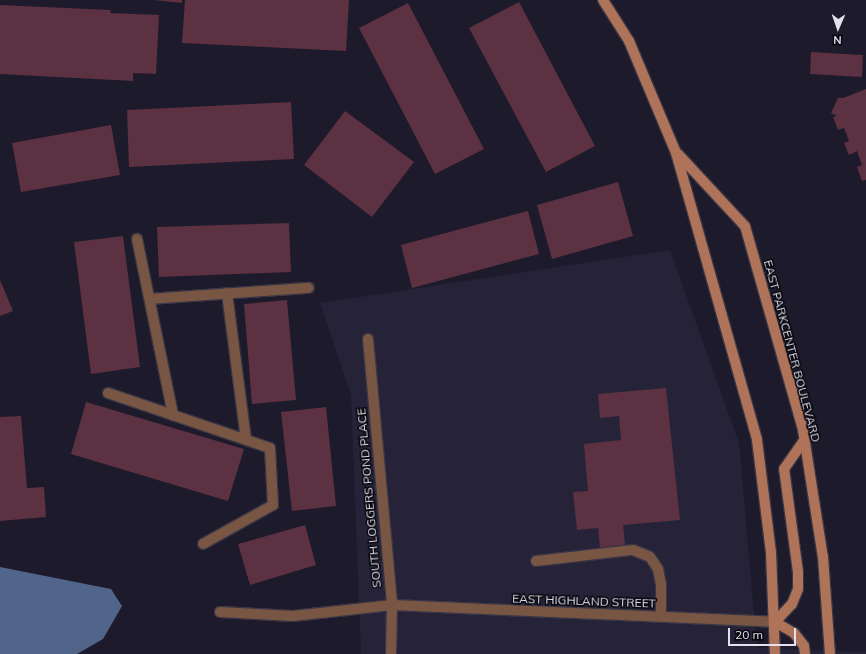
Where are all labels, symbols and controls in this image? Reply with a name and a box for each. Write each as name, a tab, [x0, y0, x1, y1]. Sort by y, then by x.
north arrow	[818, 8, 858, 48]
text: N	[833, 33, 842, 47]
street label: EAST PARKCENTER BOULEVARD	[761, 258, 823, 444]
street label: SOUTH LOGGERS POND PLACE	[354, 408, 384, 588]
street label: EAST HIGHLAND STREET	[512, 591, 656, 611]
scale bar	[730, 620, 798, 646]
text: 20 m	[735, 627, 763, 642]

